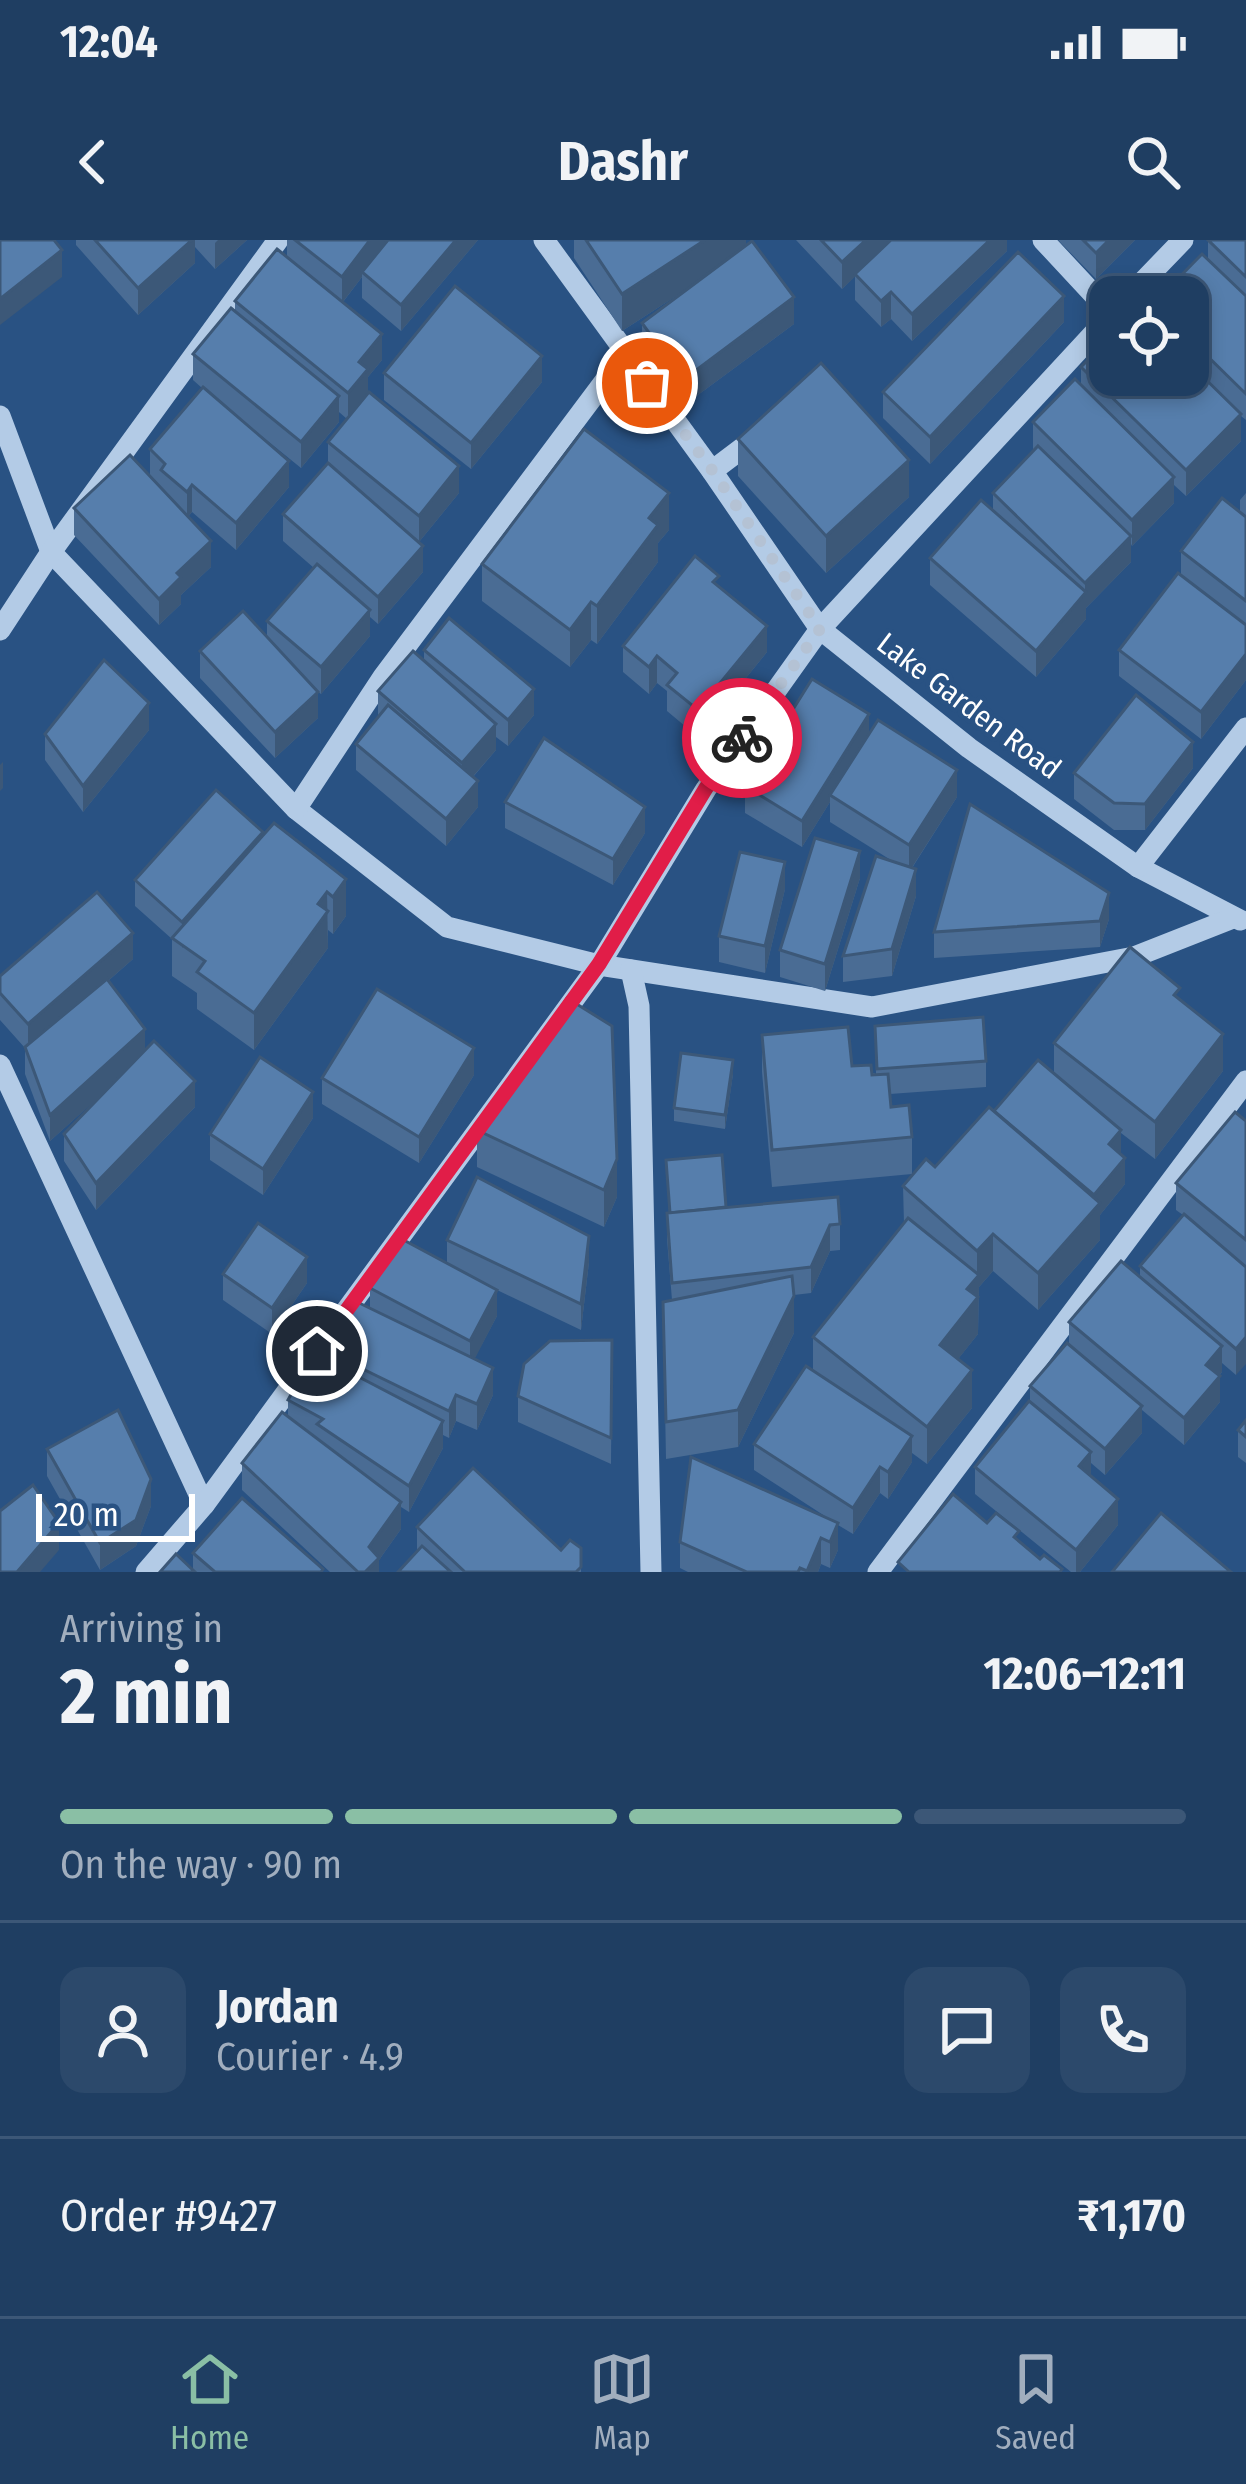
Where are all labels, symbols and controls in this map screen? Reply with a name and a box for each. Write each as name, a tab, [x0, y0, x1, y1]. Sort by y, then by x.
text: 12:04	[60, 15, 158, 69]
icon: back	[60, 129, 126, 195]
icon: search	[1120, 129, 1186, 195]
text: Dashr	[558, 130, 688, 194]
map controls	[1089, 276, 1209, 396]
button: locate	[1089, 276, 1209, 396]
pin	[596, 332, 698, 434]
icon: bag	[614, 350, 680, 416]
street label: Lake Garden Road	[870, 625, 1068, 787]
courier	[682, 678, 802, 798]
icon: bike	[709, 705, 775, 771]
pin	[266, 1300, 368, 1402]
icon: home	[284, 1318, 350, 1384]
scale bar	[36, 1488, 195, 1541]
text: 20 m	[54, 1495, 119, 1535]
text: Arriving in	[60, 1606, 223, 1652]
text: 12:06–12:11	[984, 1647, 1186, 1701]
text: 2 min	[60, 1650, 233, 1744]
text: On the way · 90 m	[60, 1842, 342, 1888]
button: person	[60, 1967, 186, 2093]
button: chat	[904, 1967, 1030, 2093]
button: phone	[1060, 1967, 1186, 2093]
text: Jordan	[216, 1980, 339, 2034]
text: Courier · 4.9	[216, 2034, 404, 2080]
text: Order #9427	[60, 2189, 277, 2243]
text: ₹1,170	[1077, 2189, 1186, 2243]
tab: Home	[170, 2346, 249, 2458]
tab: Map	[589, 2346, 655, 2458]
tab: Saved	[995, 2346, 1076, 2458]

